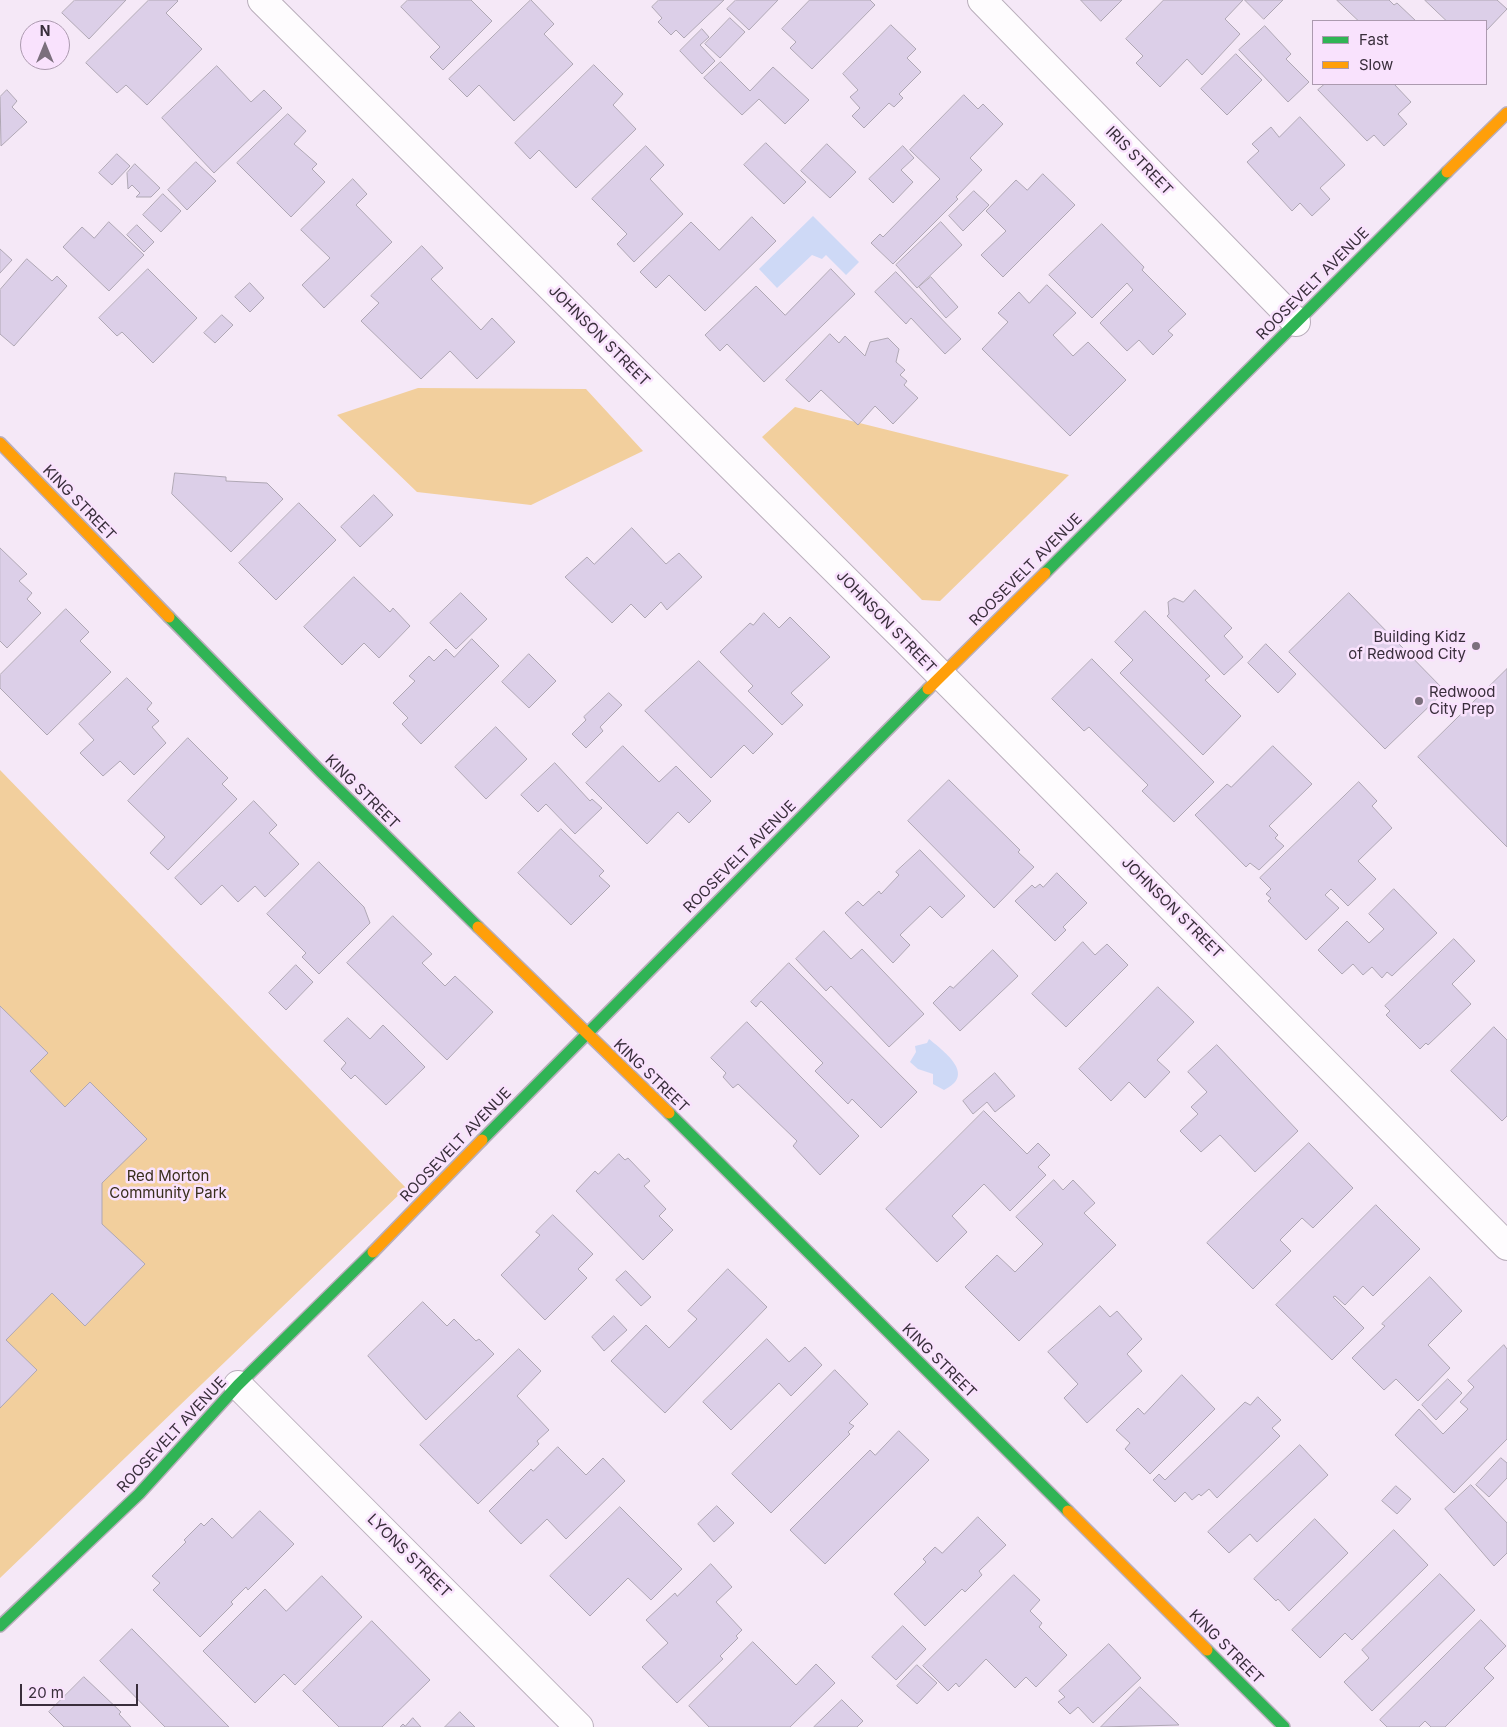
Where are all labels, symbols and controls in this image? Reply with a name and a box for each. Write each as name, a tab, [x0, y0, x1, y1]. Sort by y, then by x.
north arrow	[20, 20, 70, 70]
legend	[1312, 20, 1487, 85]
text: N	[40, 22, 50, 39]
text: Fast	[1359, 30, 1389, 49]
text: Slow	[1359, 55, 1393, 74]
street label: IRIS STREET	[1102, 123, 1176, 199]
street label: ROOSEVELT AVENUE	[1253, 224, 1373, 344]
street label: JOHNSON STREET	[545, 282, 653, 390]
street label: KING STREET	[39, 462, 119, 544]
street label: ROOSEVELT AVENUE	[966, 510, 1086, 630]
street label: JOHNSON STREET	[832, 567, 940, 677]
place label: Building Kidz of Redwood City	[1348, 628, 1466, 663]
marker: Building Kidz of Redwood City	[1470, 640, 1482, 652]
place label: Redwood City Prep	[1429, 683, 1496, 718]
marker: Redwood City Prep	[1413, 695, 1425, 707]
street label: KING STREET	[321, 751, 403, 833]
street label: ROOSEVELT AVENUE	[680, 797, 800, 917]
street label: JOHNSON STREET	[1118, 854, 1226, 962]
street label: KING STREET	[610, 1036, 692, 1116]
street label: ROOSEVELT AVENUE	[397, 1084, 515, 1206]
park label: Red Morton Community Park	[109, 1167, 227, 1202]
street label: KING STREET	[898, 1320, 980, 1402]
street label: ROOSEVELT AVENUE	[114, 1373, 230, 1497]
street label: LYONS STREET	[363, 1510, 455, 1602]
street label: KING STREET	[1185, 1606, 1267, 1688]
scale bar	[22, 1674, 140, 1706]
text: 20 m	[28, 1683, 64, 1702]

